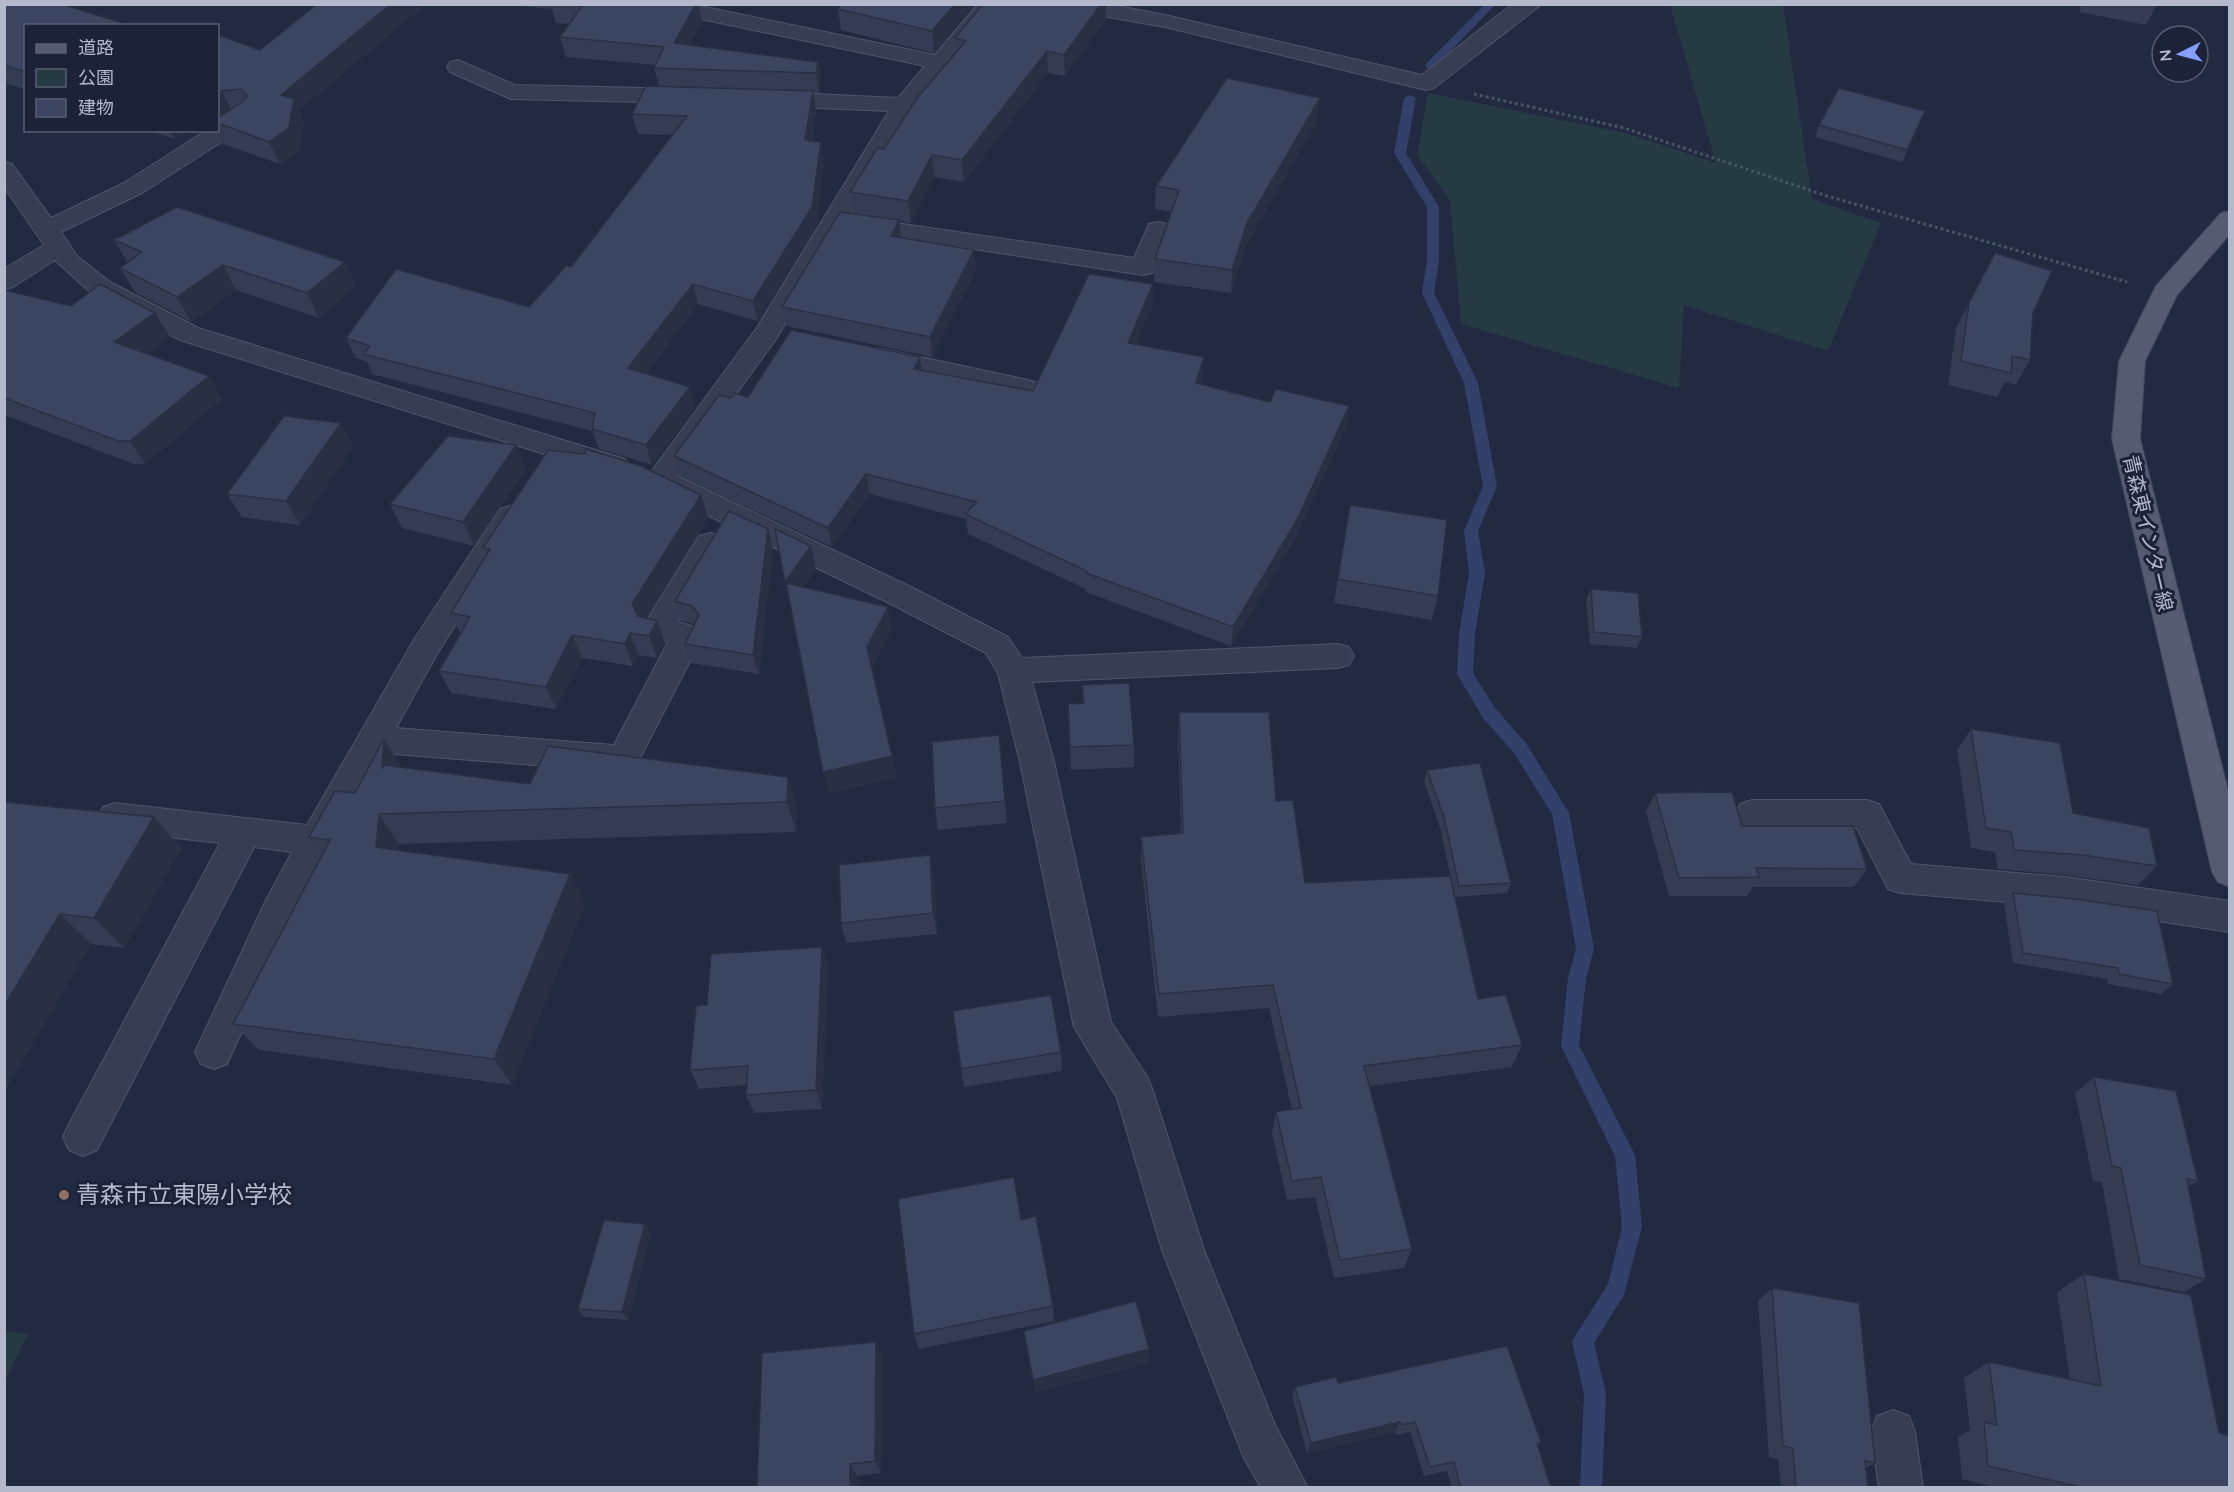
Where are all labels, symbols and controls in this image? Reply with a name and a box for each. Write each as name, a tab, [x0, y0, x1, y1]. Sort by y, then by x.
legend	[24, 24, 219, 132]
north arrow	[2150, 24, 2210, 84]
text: 道路	[78, 36, 114, 59]
text: N	[2155, 49, 2176, 62]
text: 公園	[78, 66, 114, 89]
text: 建物	[78, 96, 114, 119]
street label: 青森東インター線	[2118, 452, 2179, 614]
place label: 青森市立東陽小学校	[76, 1179, 292, 1209]
marker: 青森市立東陽小学校	[57, 1188, 71, 1202]

